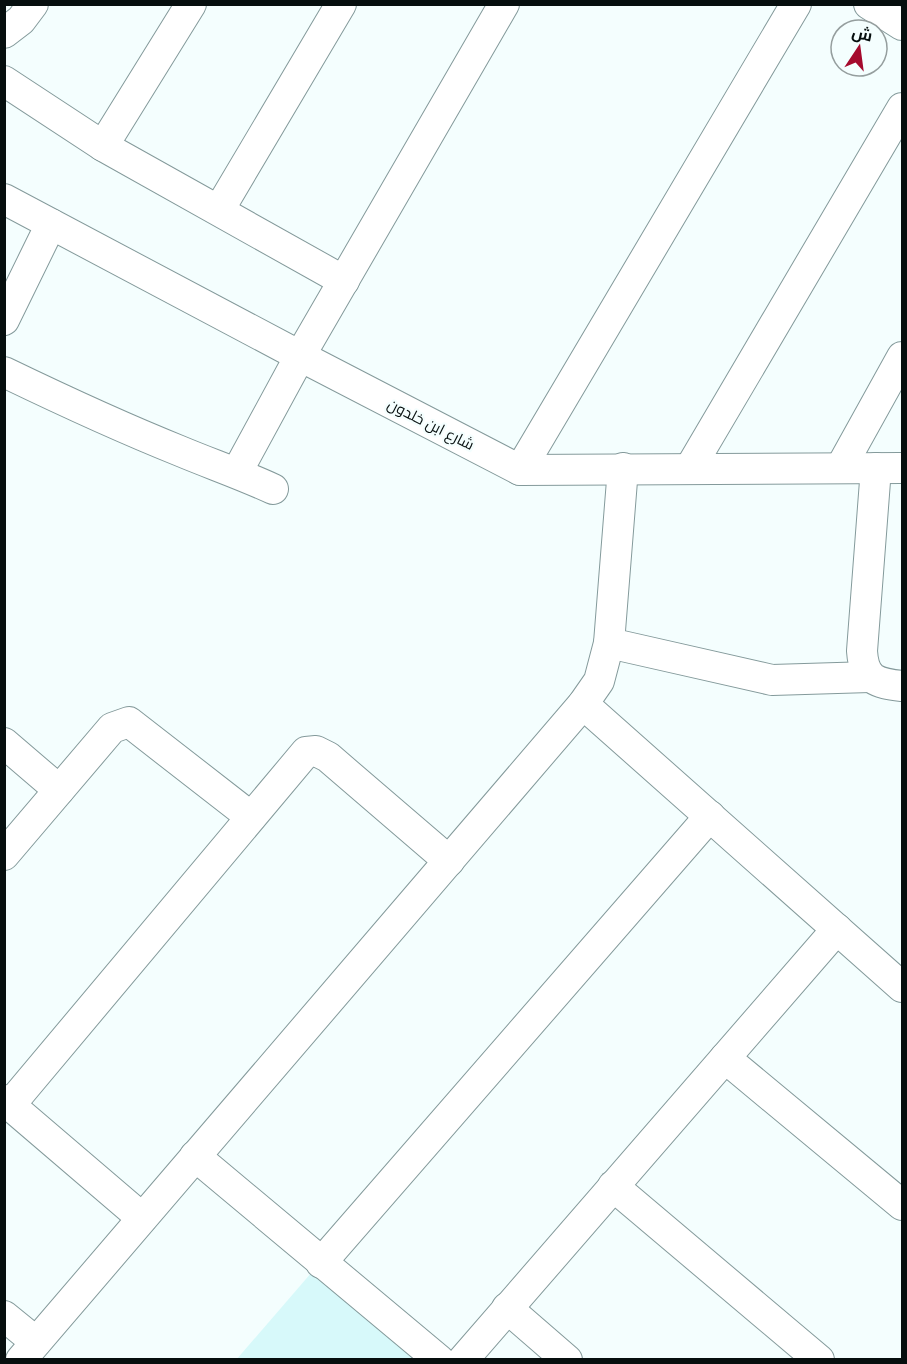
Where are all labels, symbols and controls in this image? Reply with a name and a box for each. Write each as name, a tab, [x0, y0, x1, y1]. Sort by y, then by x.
north arrow	[829, 18, 889, 78]
text: ش	[850, 20, 875, 47]
street label: شارع ابن خلدون	[384, 393, 478, 456]

